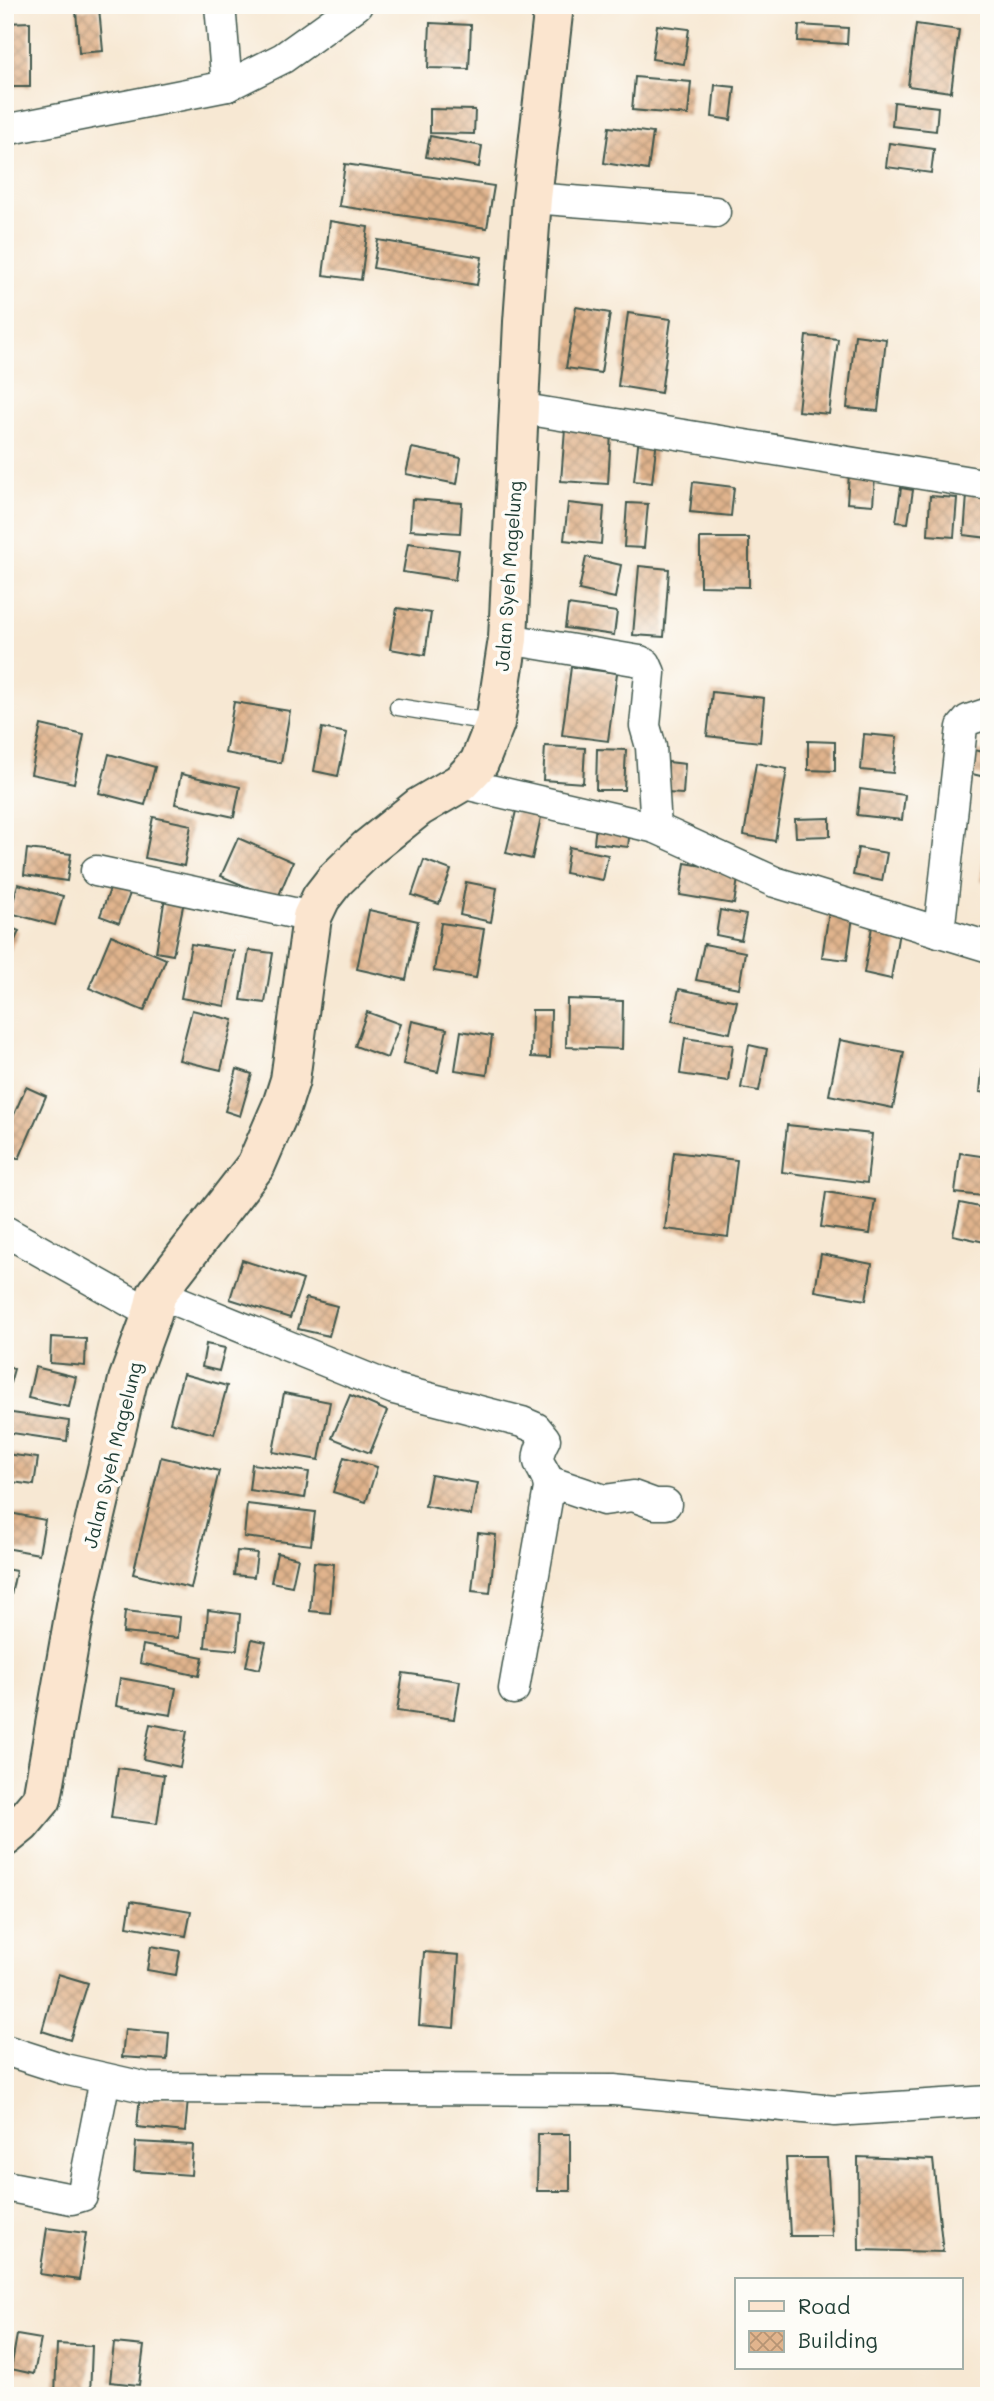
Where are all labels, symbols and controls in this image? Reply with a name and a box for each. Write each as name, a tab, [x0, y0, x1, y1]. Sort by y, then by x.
street label: Jalan Syeh Magelung	[489, 480, 527, 672]
street label: Jalan Syeh Magelung	[77, 1359, 147, 1551]
legend	[735, 2278, 962, 2370]
text: Road	[798, 2292, 850, 2319]
text: Building	[798, 2326, 878, 2353]

